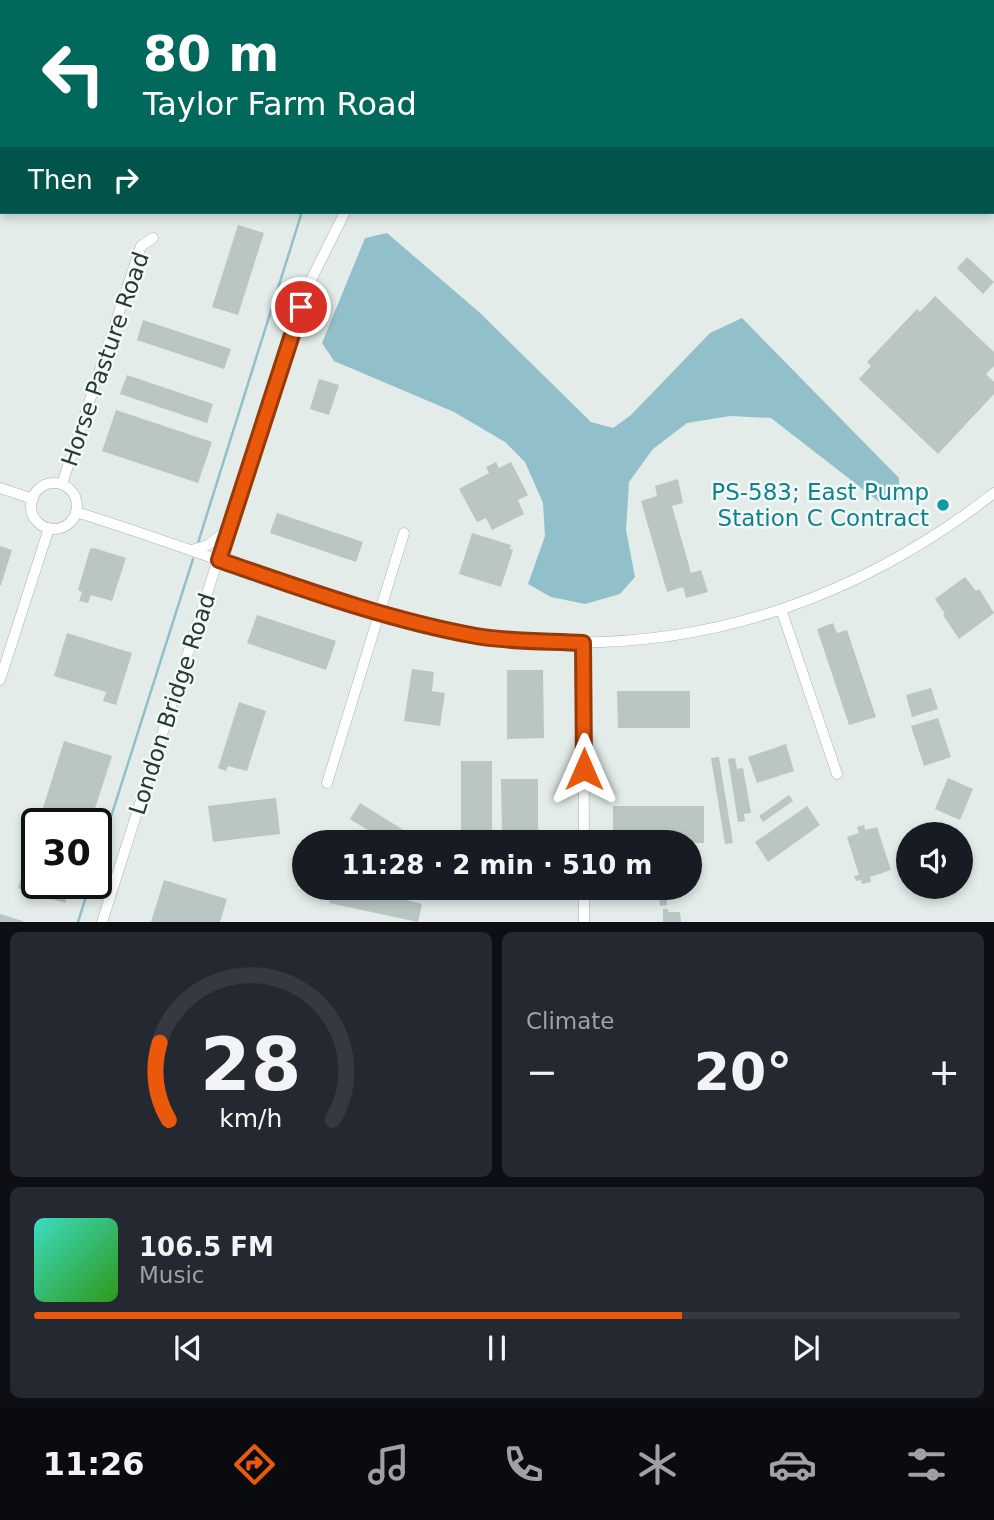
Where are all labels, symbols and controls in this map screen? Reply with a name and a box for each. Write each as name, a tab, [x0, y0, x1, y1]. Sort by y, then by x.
text: 80 m	[143, 26, 279, 83]
icon: left	[28, 28, 119, 119]
text: Taylor Farm Road	[143, 85, 417, 123]
icon: right	[107, 161, 145, 199]
text: Then	[28, 165, 93, 195]
street label: Horse Pasture Road	[56, 248, 154, 470]
pin	[271, 277, 331, 337]
icon: arrive	[282, 288, 320, 326]
place label: PS-583; East Pump Station C Contract	[711, 479, 929, 531]
marker: PS-583; East Pump Station C Contract	[935, 497, 951, 513]
street label: London Bridge Road	[124, 590, 220, 818]
position arrow	[547, 732, 621, 806]
speed limit sign: 30	[21, 808, 112, 899]
map controls	[896, 822, 973, 899]
button: sound	[896, 822, 973, 899]
text: 11:28 · 2 min · 510 m	[342, 850, 652, 880]
text: Climate	[526, 1008, 615, 1034]
text: 28	[200, 1023, 302, 1108]
text: 20°	[694, 1042, 792, 1102]
text: −	[526, 1050, 558, 1094]
text: +	[928, 1050, 960, 1094]
text: km/h	[219, 1104, 283, 1133]
text: 106.5 FM	[139, 1232, 274, 1262]
text: Music	[139, 1262, 204, 1288]
icon: previous	[169, 1329, 207, 1367]
icon: pause	[478, 1329, 516, 1367]
icon: next	[787, 1329, 825, 1367]
icon: directions	[230, 1440, 279, 1489]
icon: music	[364, 1440, 413, 1489]
icon: phone	[499, 1440, 548, 1489]
icon: climate	[633, 1440, 682, 1489]
icon: car	[768, 1440, 817, 1489]
icon: filters	[902, 1440, 951, 1489]
text: 11:26	[43, 1445, 145, 1483]

